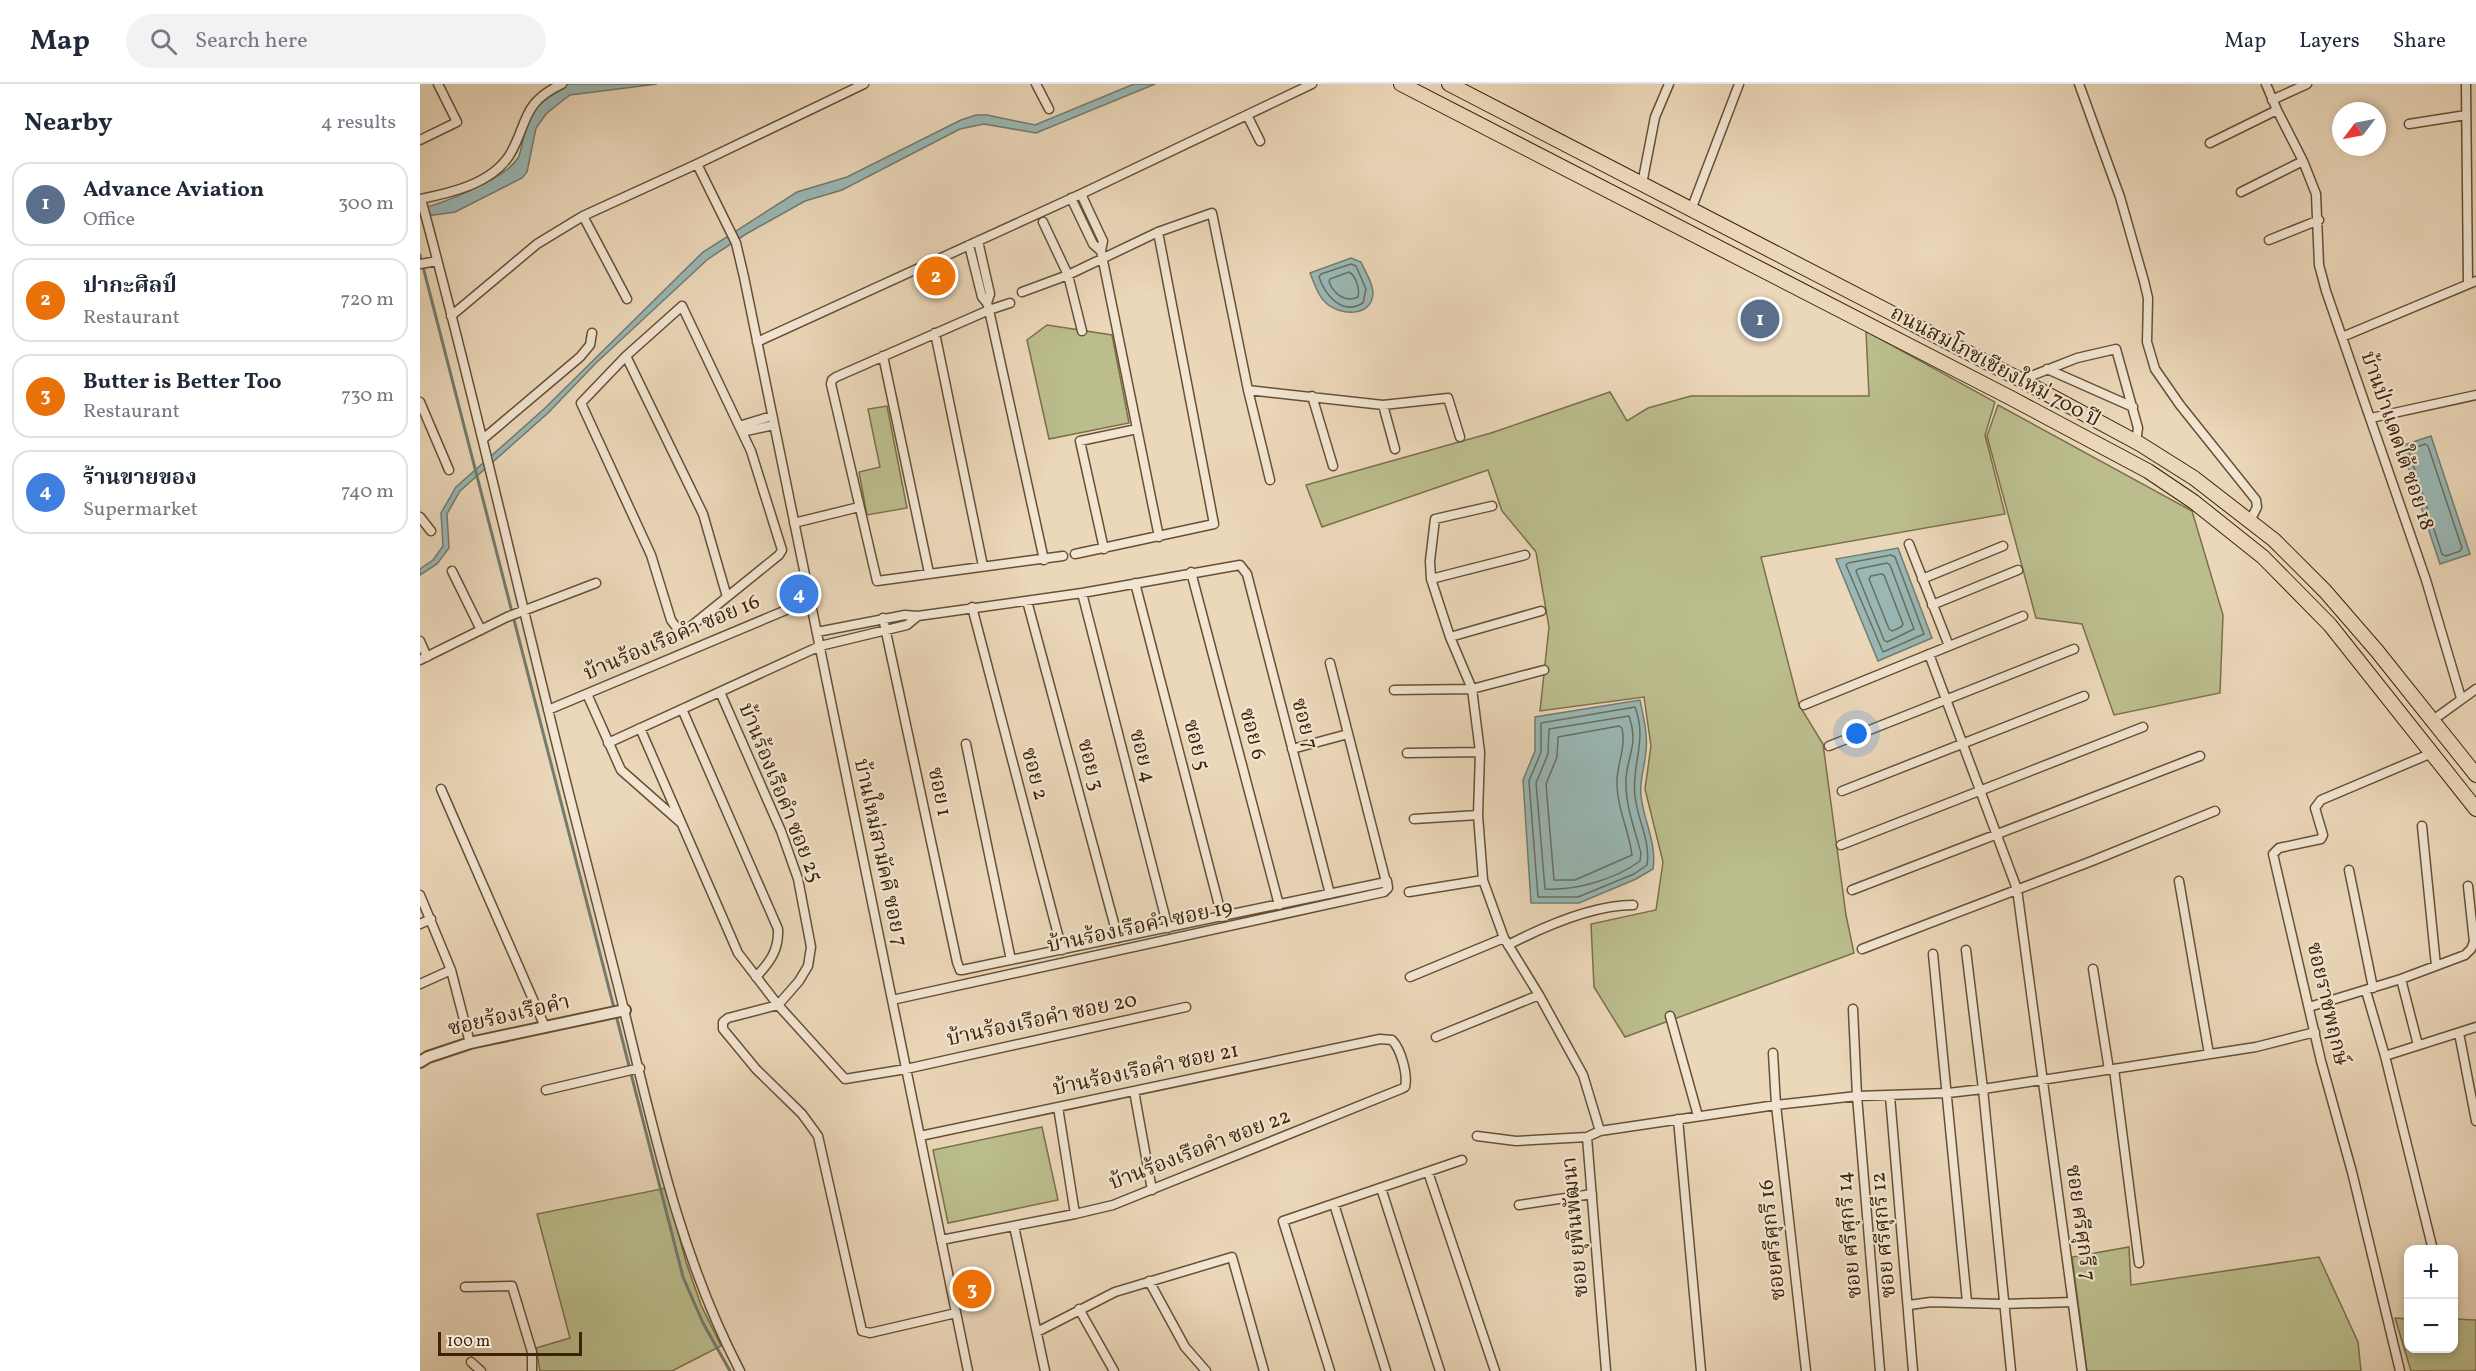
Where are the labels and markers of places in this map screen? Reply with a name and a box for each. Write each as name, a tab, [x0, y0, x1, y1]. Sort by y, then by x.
pin: 2	[916, 254, 956, 298]
pin: 1	[1740, 296, 1780, 342]
pin: 4	[780, 572, 818, 616]
pin: 3	[952, 1266, 992, 1312]

